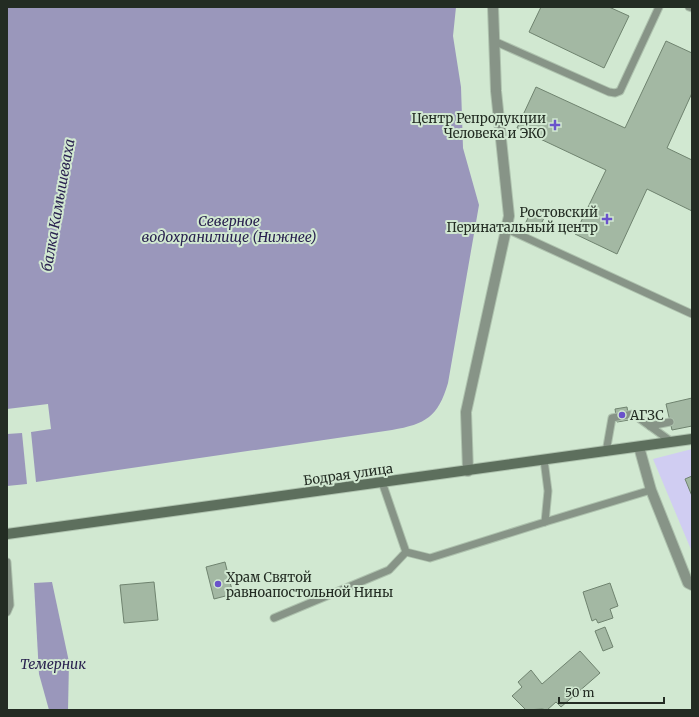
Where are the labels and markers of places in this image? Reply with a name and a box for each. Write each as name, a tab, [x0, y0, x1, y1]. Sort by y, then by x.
place label: Центр Репродукции Человека и ЭКО	[412, 110, 546, 142]
marker: Центр Репродукции Человека и ЭКО	[549, 119, 561, 131]
place label: Ростовский Перинатальный центр	[447, 204, 598, 236]
marker: Ростовский Перинатальный центр	[601, 213, 613, 225]
place label: АГЗС	[629, 407, 664, 424]
marker: АГЗС	[617, 410, 627, 420]
place label: Храм Святой равноапостольной Нины	[226, 569, 393, 601]
marker: Храм Святой равноапостольной Нины	[213, 579, 223, 589]

